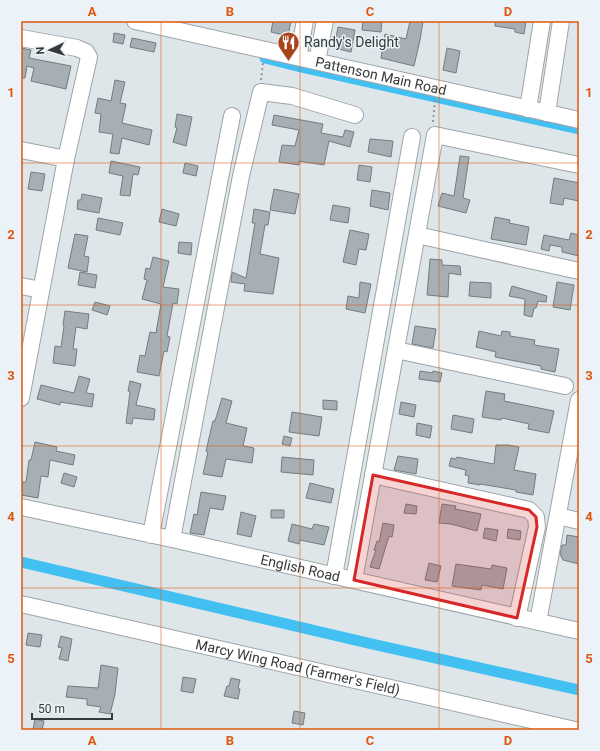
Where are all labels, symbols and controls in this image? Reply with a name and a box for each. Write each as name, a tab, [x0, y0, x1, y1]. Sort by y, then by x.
text: A	[88, 4, 97, 19]
text: B	[226, 4, 234, 19]
text: C	[366, 4, 375, 19]
text: D	[504, 4, 512, 19]
restaurant icon: Randy's Delight	[275, 29, 301, 62]
north arrow	[30, 30, 70, 70]
place label: Randy's Delight	[304, 34, 399, 50]
text: N	[34, 46, 47, 55]
street label: Pattenson Main Road	[314, 53, 448, 98]
text: 1	[7, 85, 15, 100]
text: 1	[585, 85, 593, 100]
text: 2	[7, 227, 15, 242]
text: 2	[585, 227, 593, 242]
text: 3	[7, 368, 15, 383]
text: 3	[585, 368, 593, 383]
text: 4	[7, 509, 15, 524]
text: 4	[585, 509, 593, 524]
street label: English Road	[259, 551, 342, 585]
street label: Marcy Wing Road (Farmer's Field)	[194, 636, 402, 699]
text: 5	[7, 651, 15, 666]
text: 5	[585, 651, 593, 666]
scale bar	[32, 695, 112, 721]
text: 50 m	[38, 702, 65, 716]
text: A	[88, 733, 97, 748]
text: B	[226, 733, 234, 748]
text: C	[366, 733, 375, 748]
text: D	[504, 733, 512, 748]

